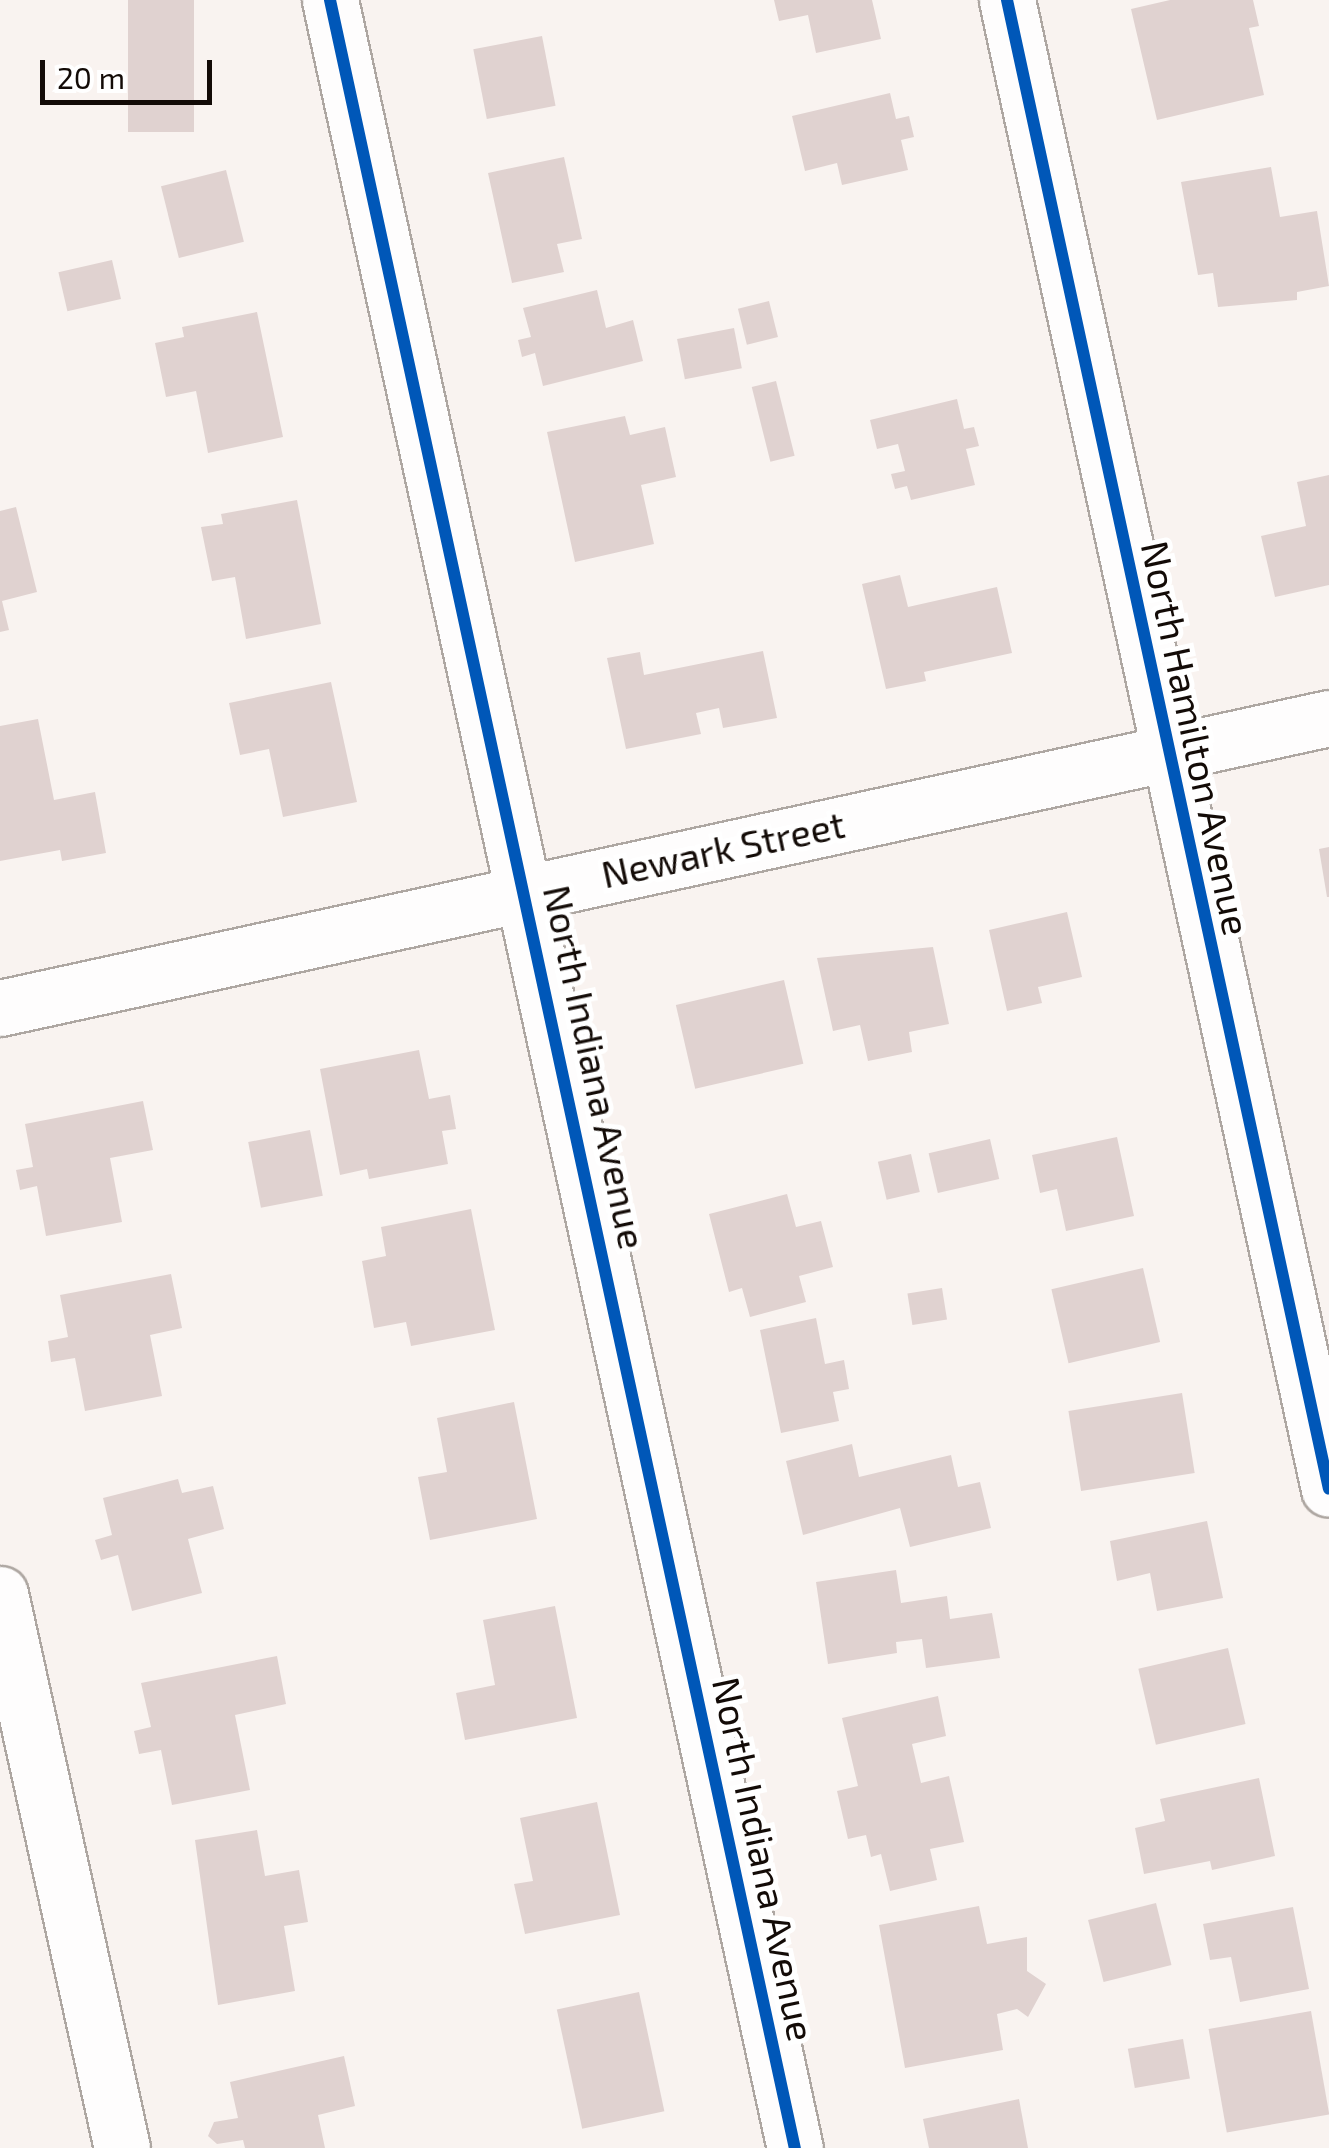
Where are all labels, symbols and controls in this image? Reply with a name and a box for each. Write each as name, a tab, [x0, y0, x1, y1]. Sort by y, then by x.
scale bar	[45, 40, 218, 102]
text: 20 m	[57, 59, 125, 95]
street label: North Hamilton Avenue	[1132, 536, 1260, 940]
street label: Newark Street	[597, 801, 849, 897]
street label: North Indiana Avenue	[534, 881, 656, 1253]
street label: North Indiana Avenue	[703, 1673, 825, 2045]

